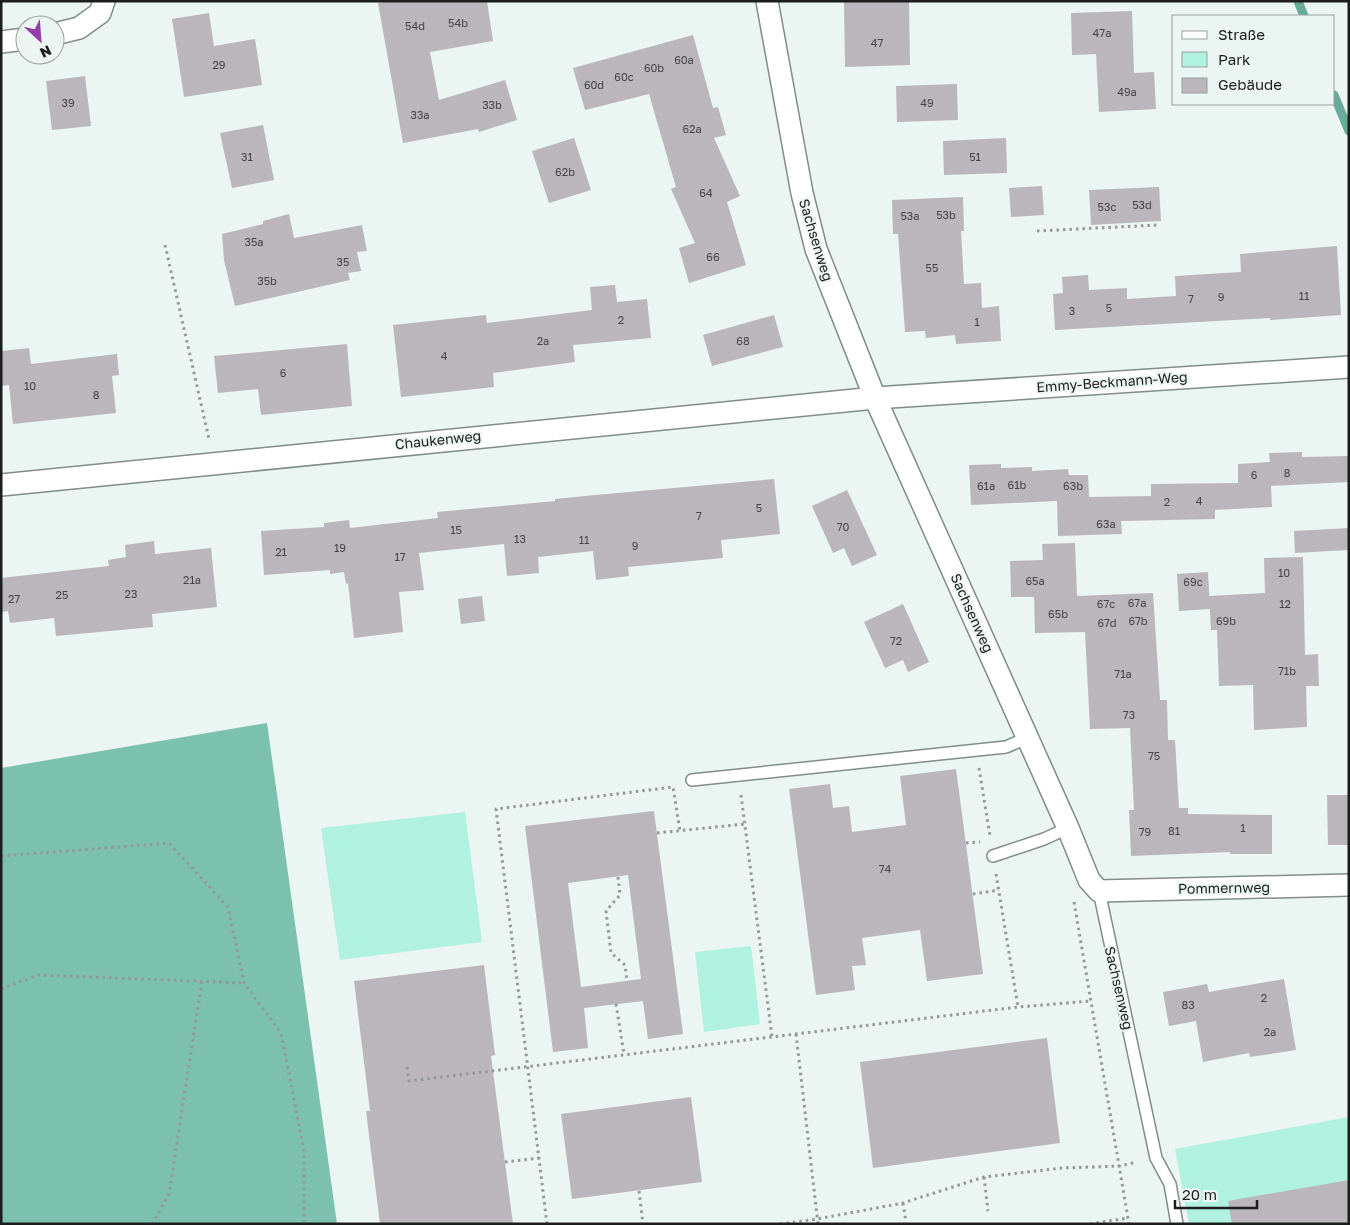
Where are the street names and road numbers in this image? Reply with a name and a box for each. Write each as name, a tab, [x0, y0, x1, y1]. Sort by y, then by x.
street label: Sachsenweg	[796, 197, 837, 283]
street label: Emmy-Beckmann-Weg	[1036, 368, 1188, 395]
street label: Chaukenweg	[394, 427, 482, 452]
street label: Sachsenweg	[947, 570, 998, 655]
street label: Pommernweg	[1178, 878, 1270, 897]
street label: Sachsenweg	[1102, 945, 1137, 1031]

